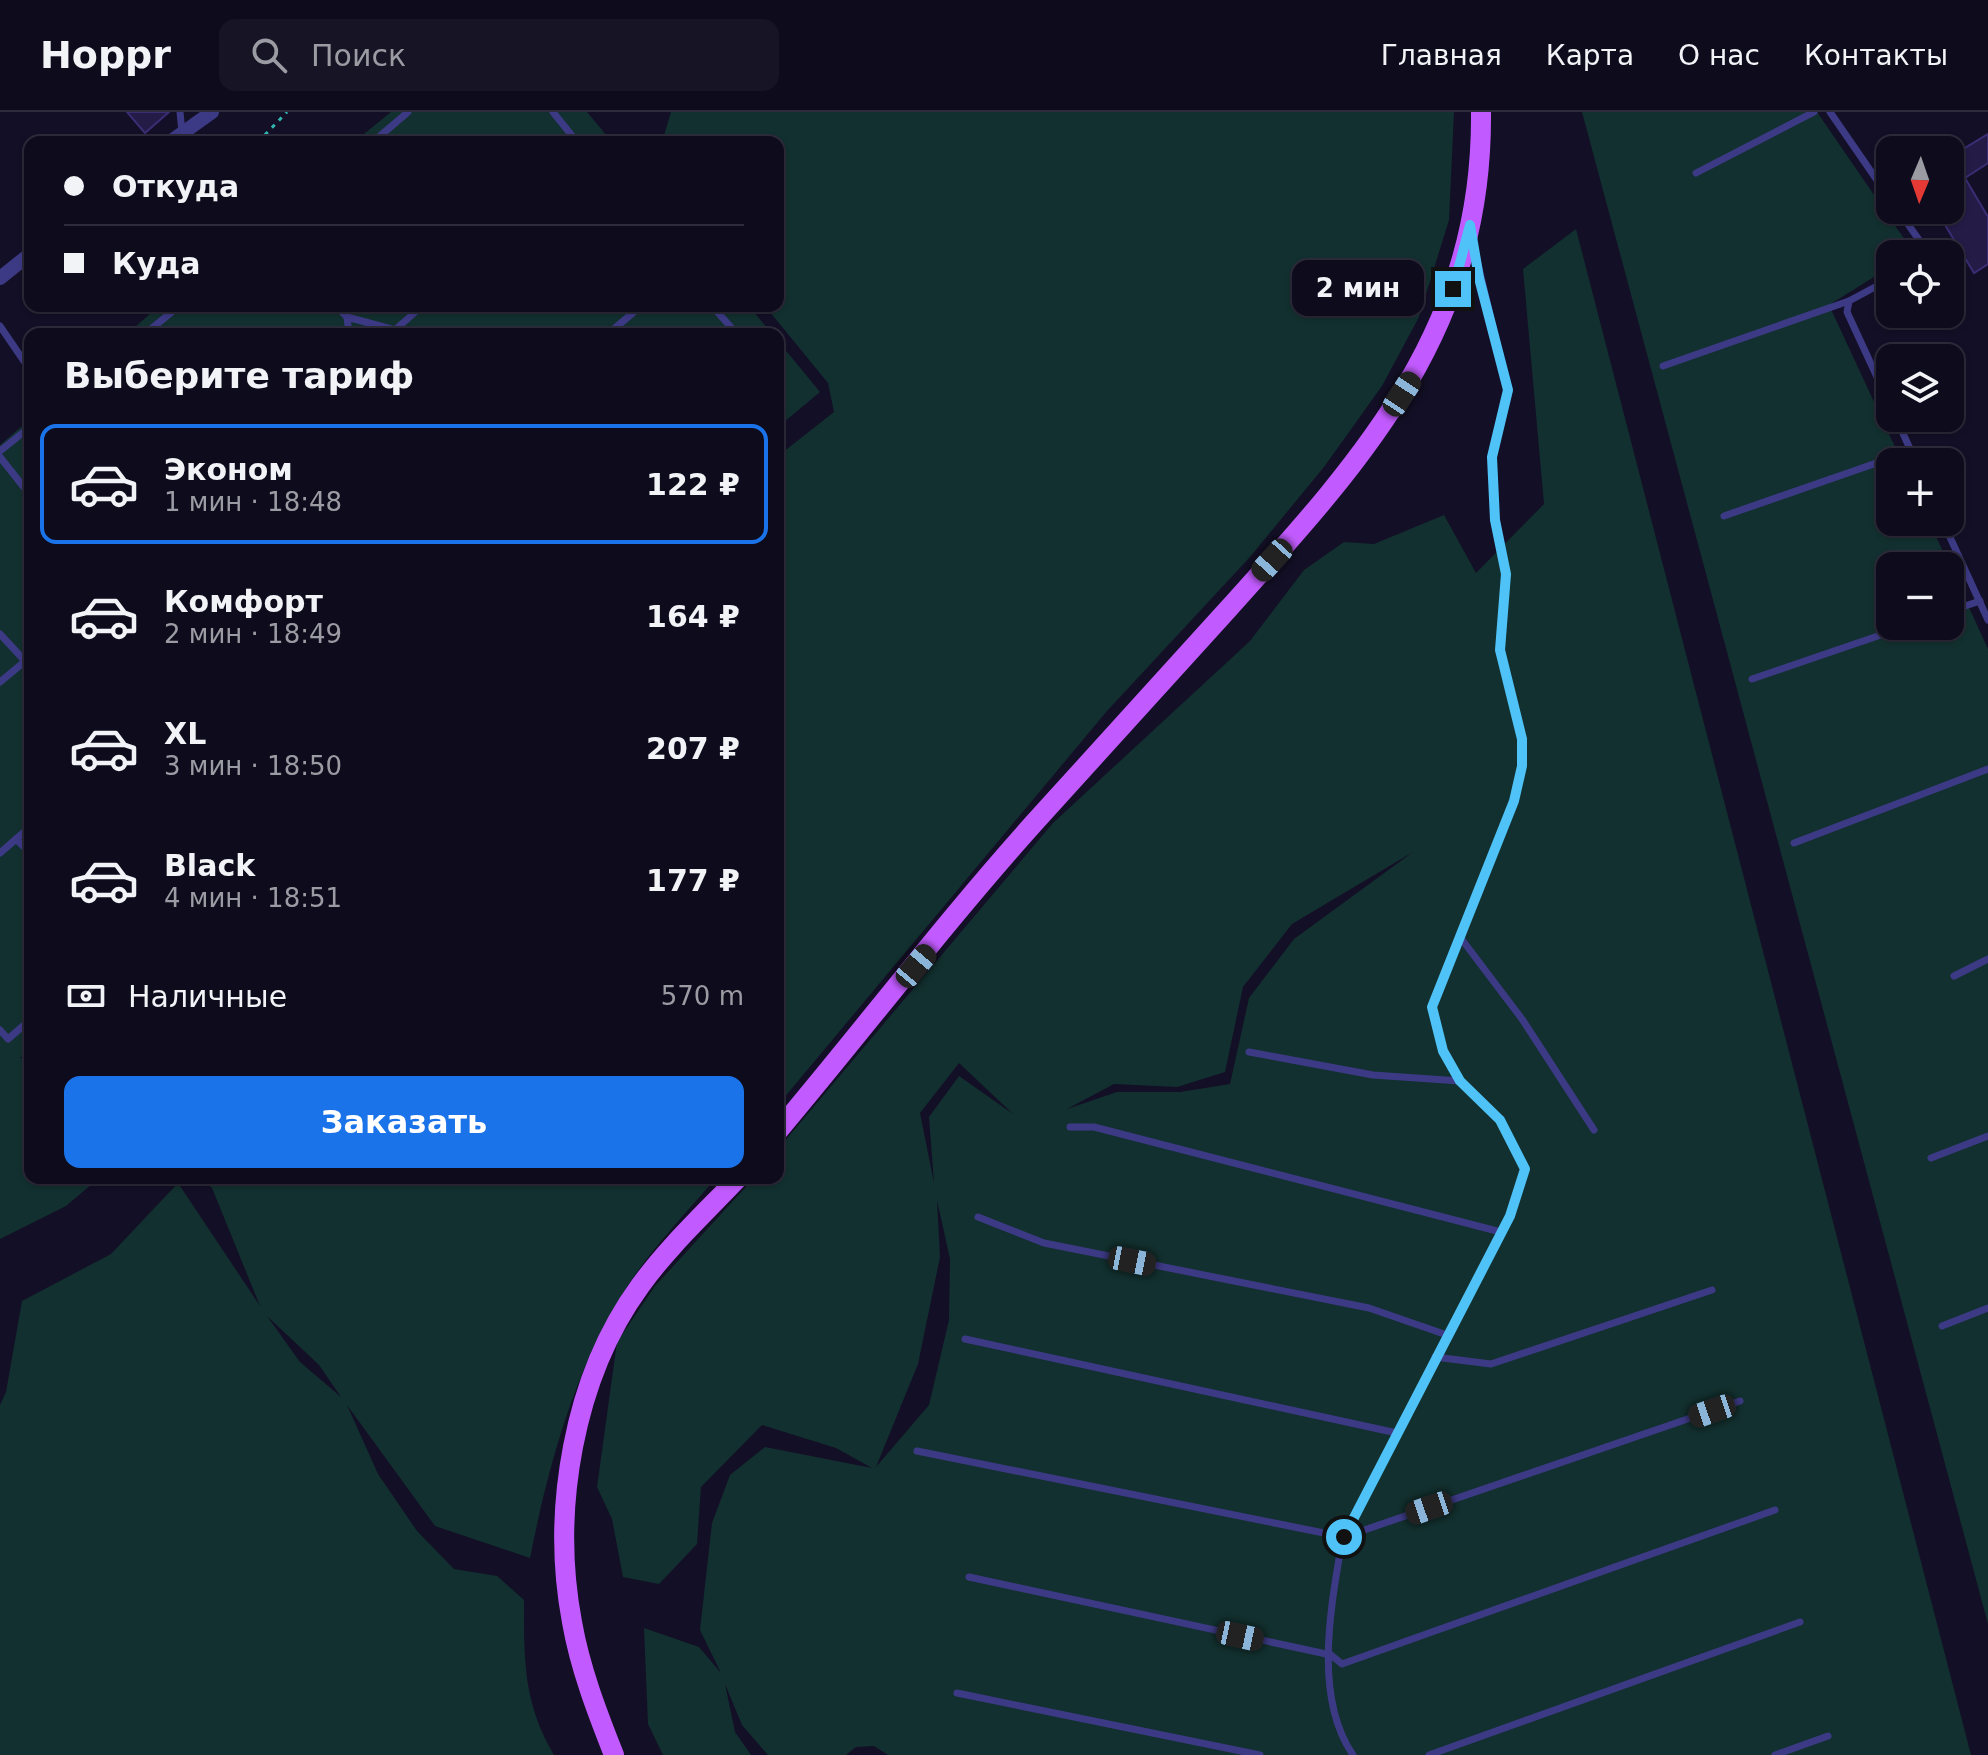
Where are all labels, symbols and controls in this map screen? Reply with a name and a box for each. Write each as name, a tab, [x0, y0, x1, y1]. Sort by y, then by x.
search box	[219, 19, 779, 91]
text: Hoppr	[40, 33, 171, 77]
icon: search	[247, 33, 291, 77]
text: Поиск	[311, 38, 406, 73]
text: Главная	[1381, 39, 1502, 72]
text: Карта	[1546, 39, 1634, 72]
text: О нас	[1678, 39, 1760, 72]
text: Контакты	[1804, 39, 1948, 72]
north arrow	[1876, 136, 1964, 224]
map controls	[1876, 136, 1964, 640]
text: Откуда	[112, 169, 239, 204]
button: locate	[1876, 240, 1964, 328]
text: Куда	[112, 246, 201, 281]
callout: 2 мин	[1293, 261, 1425, 317]
route end	[1435, 271, 1471, 307]
text: 2 мин	[1316, 273, 1400, 303]
button: layers	[1876, 344, 1964, 432]
text: Выберите тариф	[64, 355, 414, 396]
car	[1379, 367, 1425, 421]
icon: car	[68, 448, 140, 520]
button: +	[1876, 448, 1964, 536]
text: Эконом	[164, 452, 293, 487]
text: 122 ₽	[646, 467, 740, 502]
text: 1 мин · 18:48	[164, 487, 342, 517]
car	[1247, 534, 1297, 586]
button: −	[1876, 552, 1964, 640]
icon: car	[68, 580, 140, 652]
text: Комфорт	[164, 584, 323, 619]
text: 164 ₽	[646, 599, 740, 634]
text: 2 мин · 18:49	[164, 619, 342, 649]
icon: car	[68, 712, 140, 784]
text: XL	[164, 716, 206, 751]
text: 207 ₽	[646, 731, 740, 766]
text: 3 мин · 18:50	[164, 751, 342, 781]
icon: car	[68, 844, 140, 916]
text: Black	[164, 848, 255, 883]
text: 177 ₽	[646, 863, 740, 898]
text: 4 мин · 18:51	[164, 883, 342, 913]
car	[891, 940, 941, 992]
icon: cash	[64, 974, 108, 1018]
text: Наличные	[128, 979, 287, 1014]
text: 570 m	[661, 981, 744, 1011]
button: Заказать	[64, 1076, 744, 1168]
car	[1106, 1245, 1158, 1277]
car	[1685, 1392, 1739, 1430]
car	[1402, 1489, 1456, 1527]
route start	[1326, 1519, 1362, 1555]
car	[1214, 1619, 1266, 1653]

